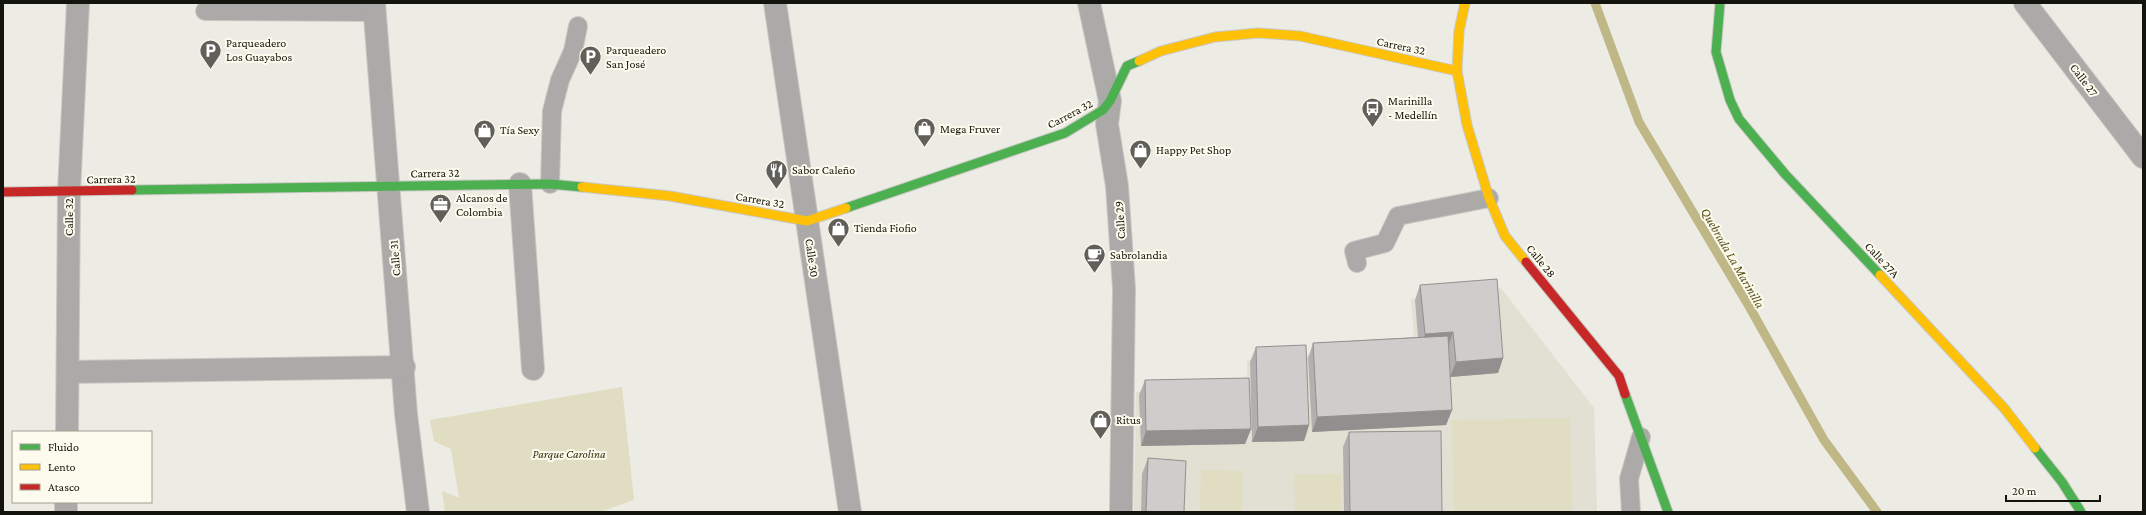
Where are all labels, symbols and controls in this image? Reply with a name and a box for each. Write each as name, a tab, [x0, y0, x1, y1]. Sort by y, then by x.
street label: Carrera 32	[1375, 34, 1427, 58]
place label: Parqueadero Los Guayabos	[226, 36, 292, 64]
parking icon: Parqueadero Los Guayabos	[197, 37, 223, 70]
place label: Parqueadero San José	[606, 43, 666, 71]
parking icon: Parqueadero San José	[577, 44, 603, 77]
street label: Calle 27	[2067, 61, 2101, 100]
place label: Marinilla - Medellín	[1388, 94, 1438, 122]
bus stop icon: Marinilla - Medellín	[1359, 95, 1385, 128]
street label: Carrera 32	[1045, 96, 1095, 132]
shop icon: Mega Fruver	[912, 116, 938, 149]
shop icon: Tía Sexy	[471, 117, 497, 150]
place label: Mega Fruver	[940, 122, 1001, 136]
place label: Tía Sexy	[500, 123, 540, 137]
shop icon: Happy Pet Shop	[1127, 137, 1153, 170]
place label: Happy Pet Shop	[1156, 143, 1231, 157]
restaurant icon: Sabor Caleño	[763, 157, 789, 190]
place label: Sabor Caleño	[792, 163, 855, 177]
street label: Carrera 32	[410, 166, 460, 180]
street label: Carrera 32	[86, 172, 136, 186]
street label: Carrera 32	[735, 189, 786, 211]
place label: Alcanos de Colombia	[456, 191, 507, 219]
office icon: Alcanos de Colombia	[427, 192, 453, 225]
street label: Calle 32	[62, 198, 76, 236]
street label: Calle 29	[1112, 200, 1128, 240]
water label: Quebrada La Marinilla	[1698, 205, 1768, 311]
shop icon: Tienda Fiofio	[826, 215, 852, 248]
place label: Tienda Fiofio	[854, 221, 917, 235]
street label: Calle 30	[802, 238, 822, 278]
street label: Calle 31	[386, 239, 404, 277]
street label: Calle 27A	[1862, 239, 1902, 281]
cafe icon: Sabrolandia	[1081, 242, 1107, 275]
street label: Calle 28	[1523, 242, 1559, 280]
place label: Sabrolandia	[1110, 248, 1168, 262]
shop icon: Ritus	[1088, 407, 1114, 440]
place label: Ritus	[1116, 413, 1141, 427]
legend	[12, 431, 152, 503]
text: Fluido	[48, 440, 79, 454]
park label: Parque Carolina	[532, 447, 606, 461]
text: Lento	[48, 460, 76, 474]
scale bar	[2006, 477, 2100, 503]
text: Atasco	[48, 480, 80, 494]
text: 20 m	[2012, 484, 2037, 498]

